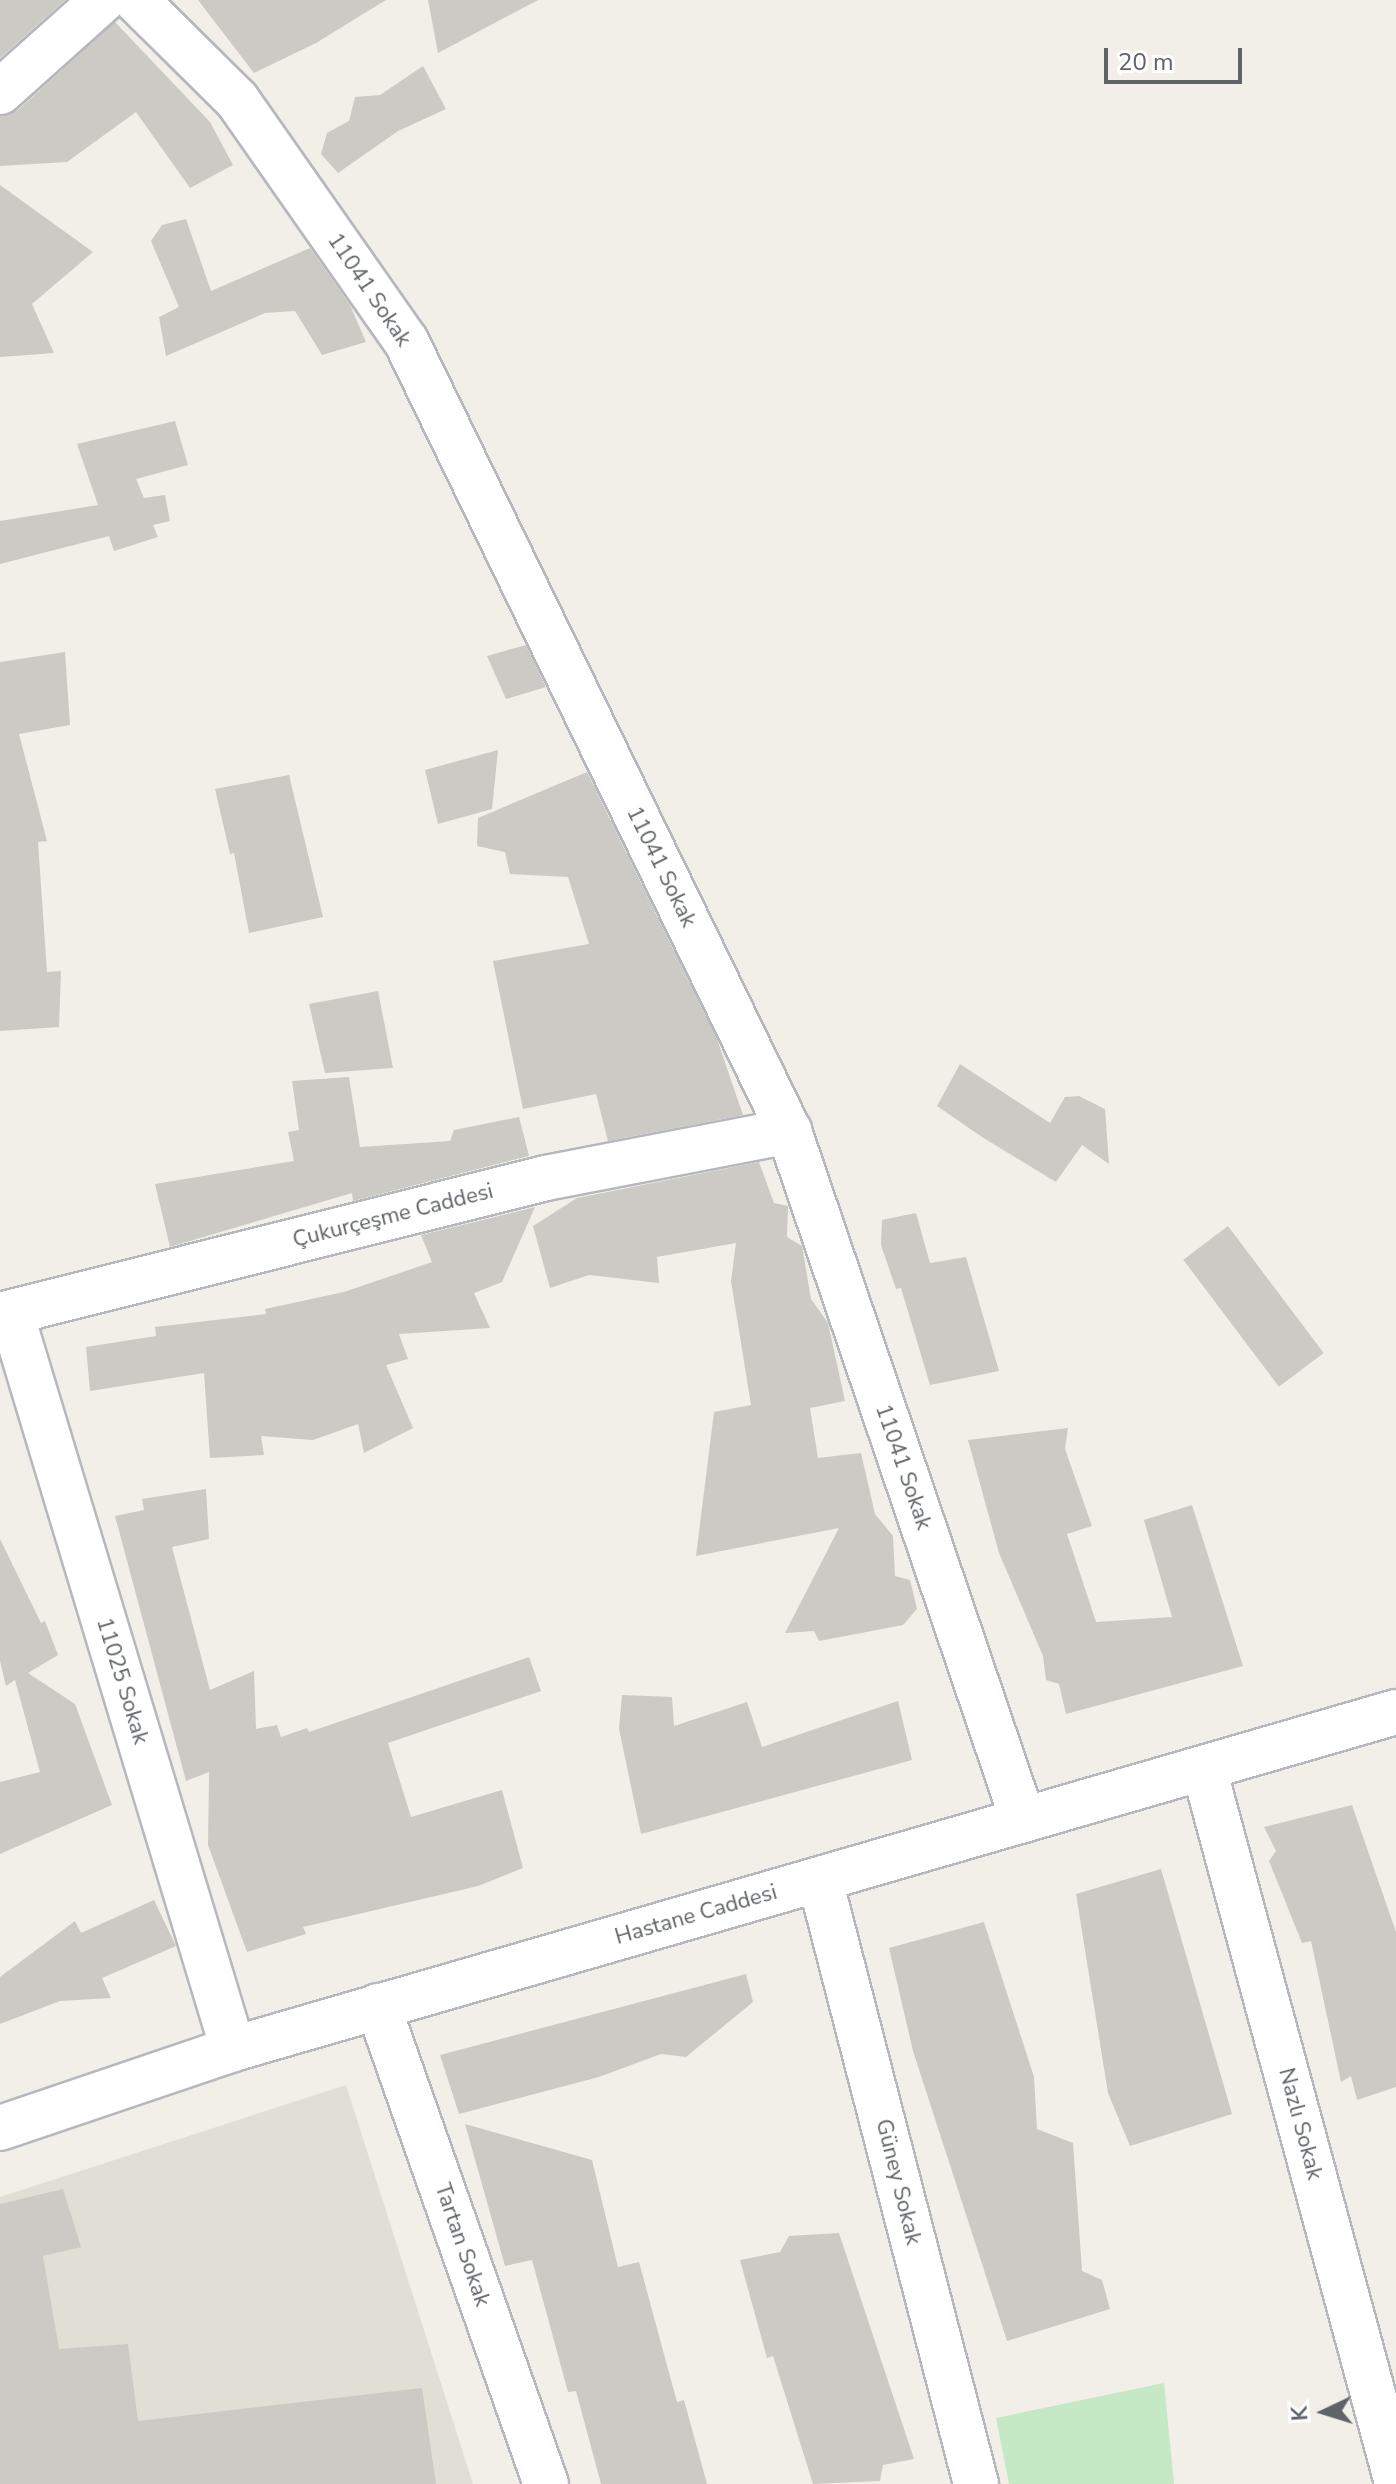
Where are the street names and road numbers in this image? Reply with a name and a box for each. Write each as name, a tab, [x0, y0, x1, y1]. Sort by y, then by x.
street label: 11041 Sokak	[321, 228, 417, 352]
street label: 11041 Sokak	[620, 802, 702, 932]
street label: Çukurçeşme Caddesi	[290, 1178, 496, 1254]
street label: 11041 Sokak	[869, 1401, 937, 1533]
street label: 11025 Sokak	[90, 1615, 154, 1747]
street label: Hastane Caddesi	[612, 1879, 780, 1951]
street label: Nazlı Sokak	[1272, 2065, 1328, 2183]
street label: Güney Sokak	[870, 2116, 926, 2248]
street label: Tartan Sokak	[429, 2180, 495, 2310]

